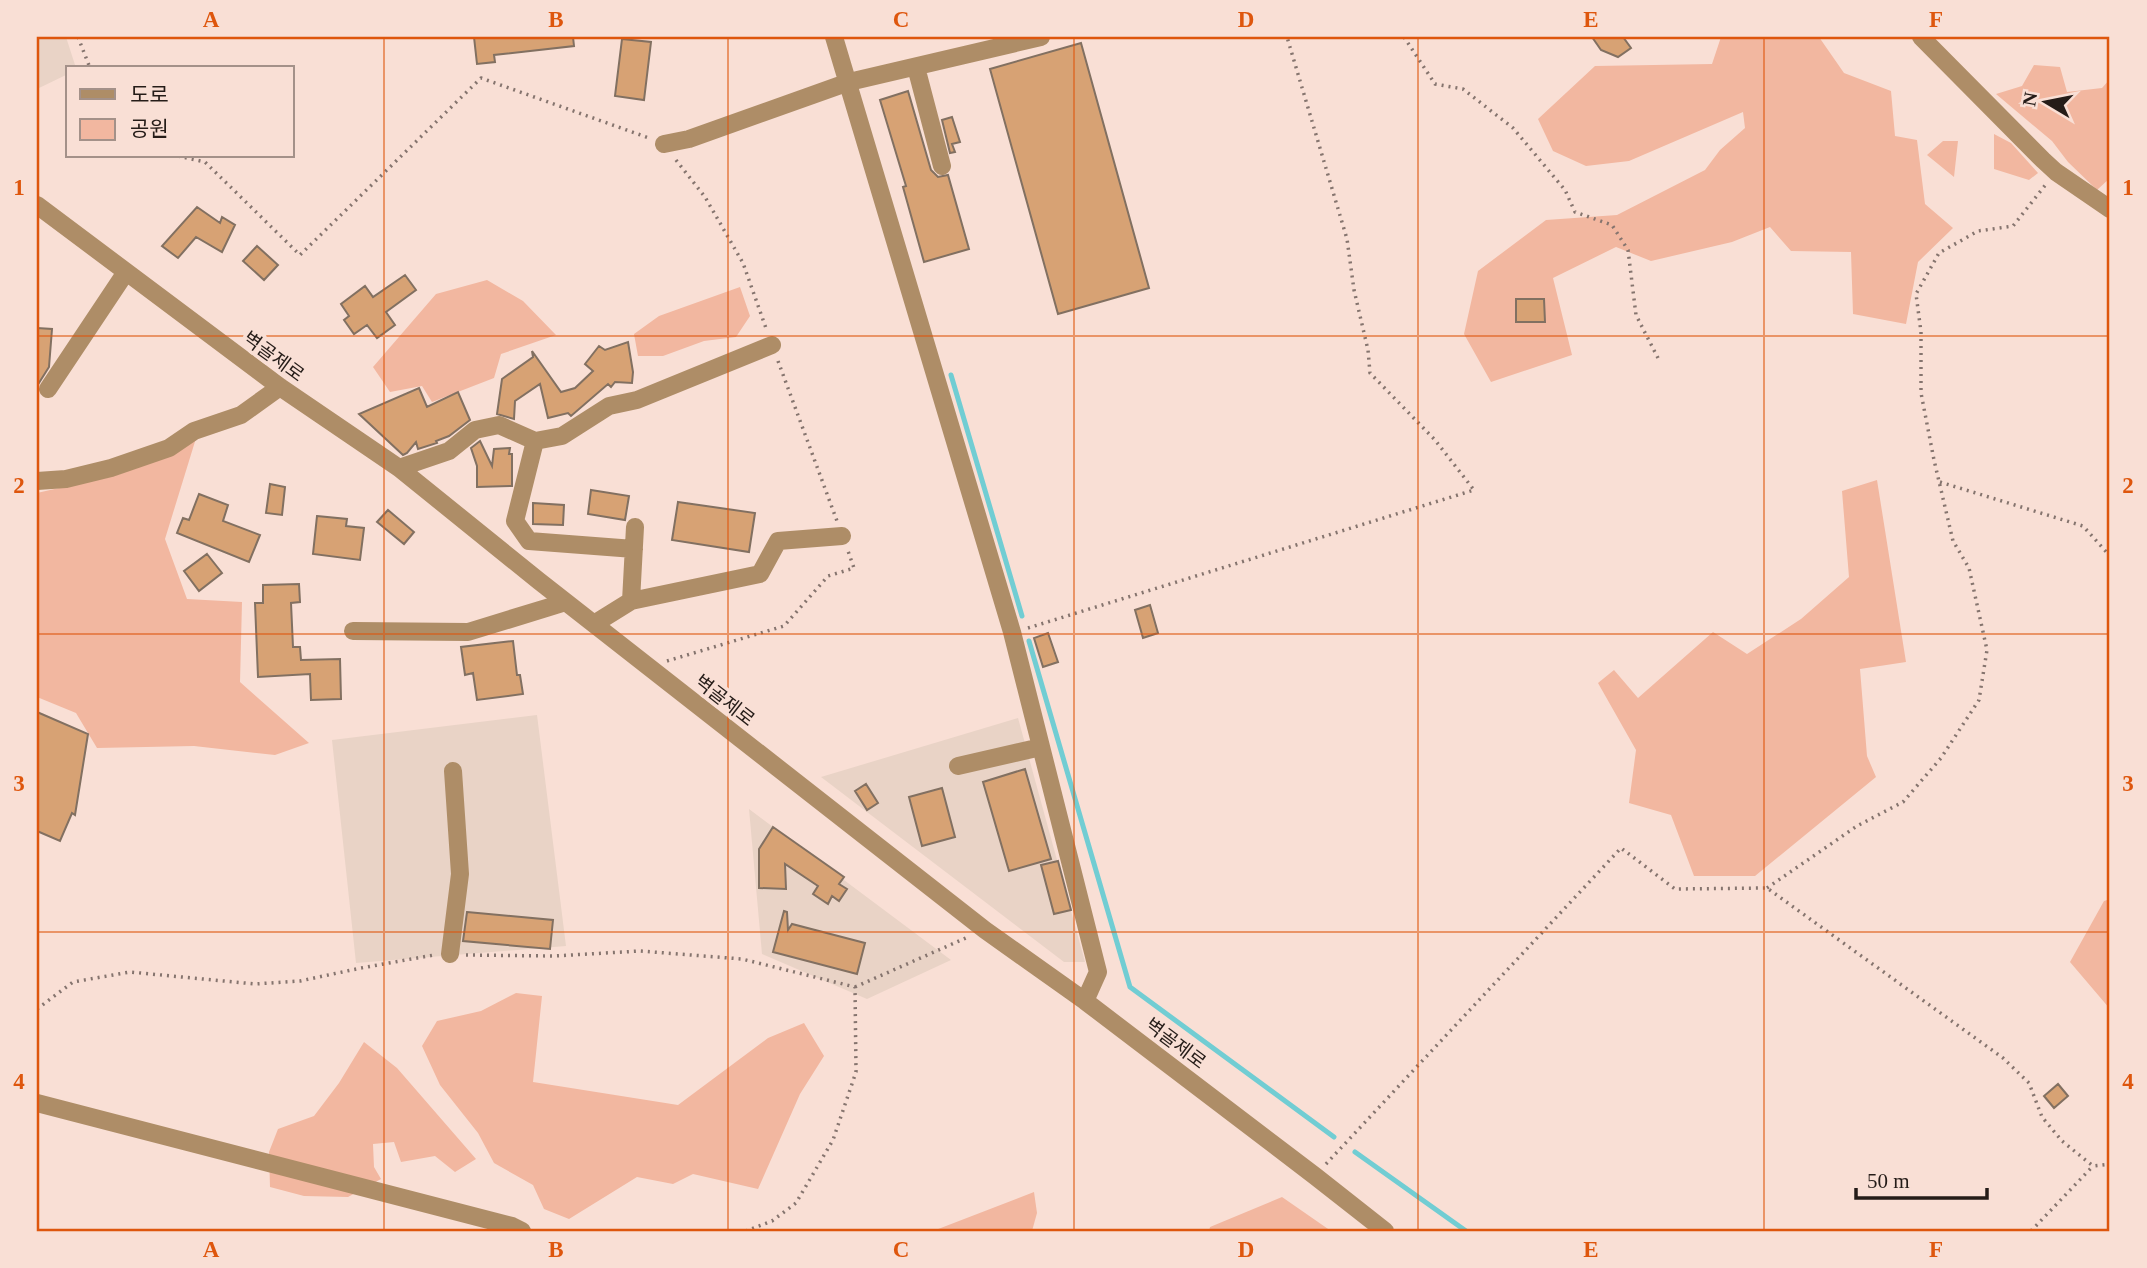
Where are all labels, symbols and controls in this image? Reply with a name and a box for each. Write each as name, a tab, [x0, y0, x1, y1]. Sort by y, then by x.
text: A	[203, 7, 220, 32]
text: B	[548, 7, 564, 32]
text: C	[893, 7, 909, 32]
text: D	[1238, 7, 1254, 32]
text: E	[1583, 7, 1599, 32]
text: F	[1929, 7, 1943, 32]
legend	[66, 66, 294, 158]
north arrow	[2010, 66, 2080, 136]
text: 도로	[130, 83, 169, 107]
text: N	[2018, 90, 2041, 108]
text: 공원	[130, 117, 169, 141]
text: 1	[13, 175, 25, 200]
text: 1	[2122, 175, 2134, 200]
street label: 벽골제로	[239, 327, 308, 385]
text: 2	[13, 473, 25, 498]
text: 2	[2122, 473, 2134, 498]
street label: 벽골제로	[691, 671, 759, 730]
text: 3	[13, 771, 25, 796]
text: 3	[2122, 771, 2134, 796]
street label: 벽골제로	[1141, 1014, 1210, 1073]
text: 4	[13, 1069, 25, 1094]
text: 4	[2122, 1069, 2134, 1094]
scale bar	[1856, 1156, 1988, 1200]
text: 50 m	[1867, 1169, 1910, 1193]
text: A	[203, 1237, 220, 1262]
text: B	[548, 1237, 564, 1262]
text: C	[893, 1237, 909, 1262]
text: D	[1238, 1237, 1254, 1262]
text: E	[1583, 1237, 1599, 1262]
text: F	[1929, 1237, 1943, 1262]

